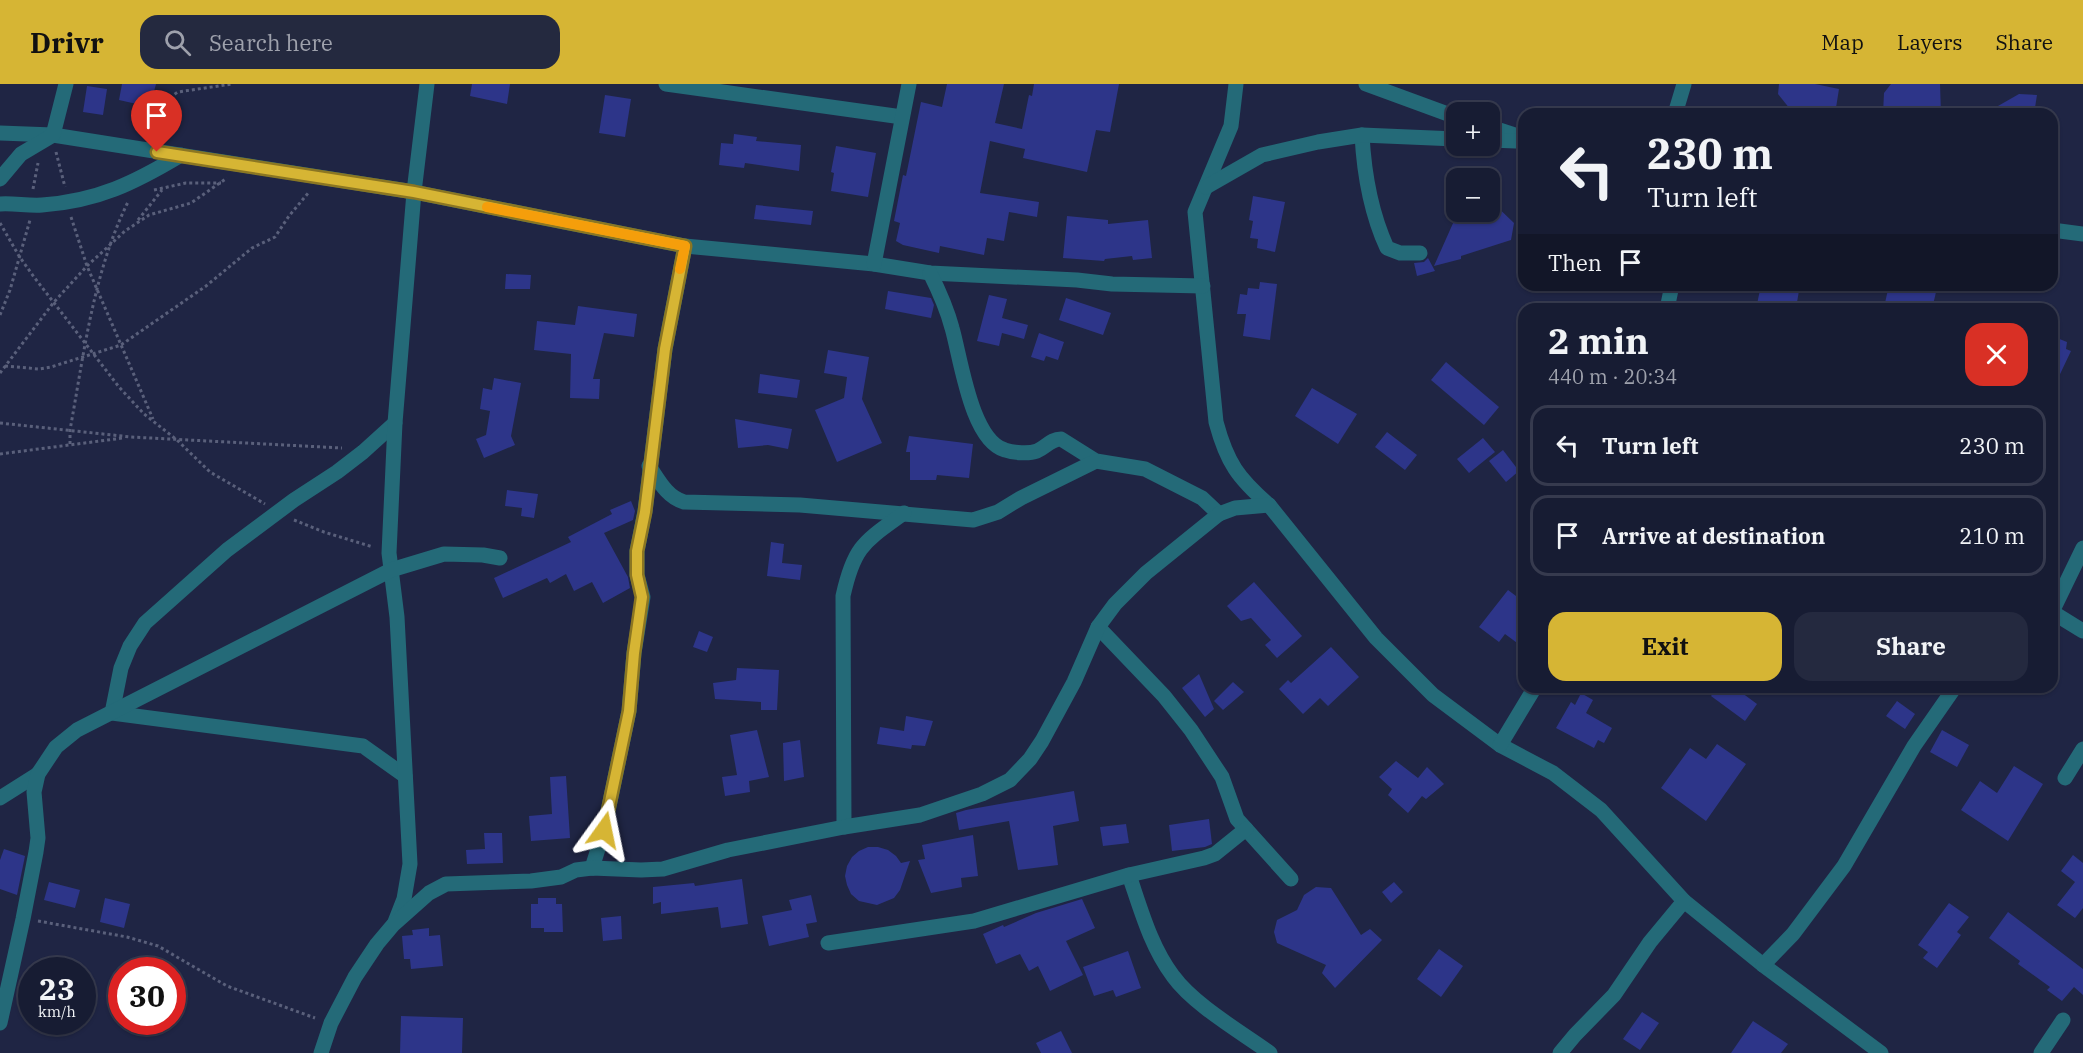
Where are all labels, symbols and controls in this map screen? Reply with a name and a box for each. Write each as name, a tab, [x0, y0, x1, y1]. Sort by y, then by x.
search box	[140, 15, 560, 69]
text: Drivr	[30, 24, 104, 61]
icon: search	[161, 26, 194, 59]
text: Search here	[209, 28, 333, 57]
text: Map	[1821, 28, 1864, 56]
text: Layers	[1897, 28, 1963, 56]
text: Share	[1996, 28, 2053, 56]
pin	[131, 90, 182, 152]
icon: arrive	[140, 99, 173, 132]
map controls	[1446, 102, 1500, 222]
button: +	[1446, 102, 1500, 156]
text: 230 m	[1647, 126, 1773, 181]
icon: left	[1548, 132, 1626, 210]
button: −	[1446, 168, 1500, 222]
text: Turn left	[1647, 179, 1758, 214]
icon: arrive	[1614, 246, 1647, 279]
text: Then	[1548, 248, 1602, 277]
text: 2 min	[1548, 317, 1649, 364]
button: close	[1965, 323, 2028, 386]
text: 440 m · 20:34	[1548, 363, 1677, 390]
icon: left	[1551, 429, 1584, 462]
text: Turn left	[1602, 431, 1698, 460]
text: 230 m	[1959, 431, 2025, 460]
icon: arrive	[1551, 519, 1584, 552]
text: Arrive at destination	[1602, 521, 1825, 550]
text: 210 m	[1959, 521, 2025, 550]
button: Exit	[1548, 612, 1782, 681]
button: Share	[1794, 612, 2028, 681]
position arrow	[572, 798, 636, 862]
speed limit sign: 30	[108, 957, 186, 1035]
text: 23	[39, 969, 75, 1008]
text: km/h	[38, 1002, 76, 1021]

